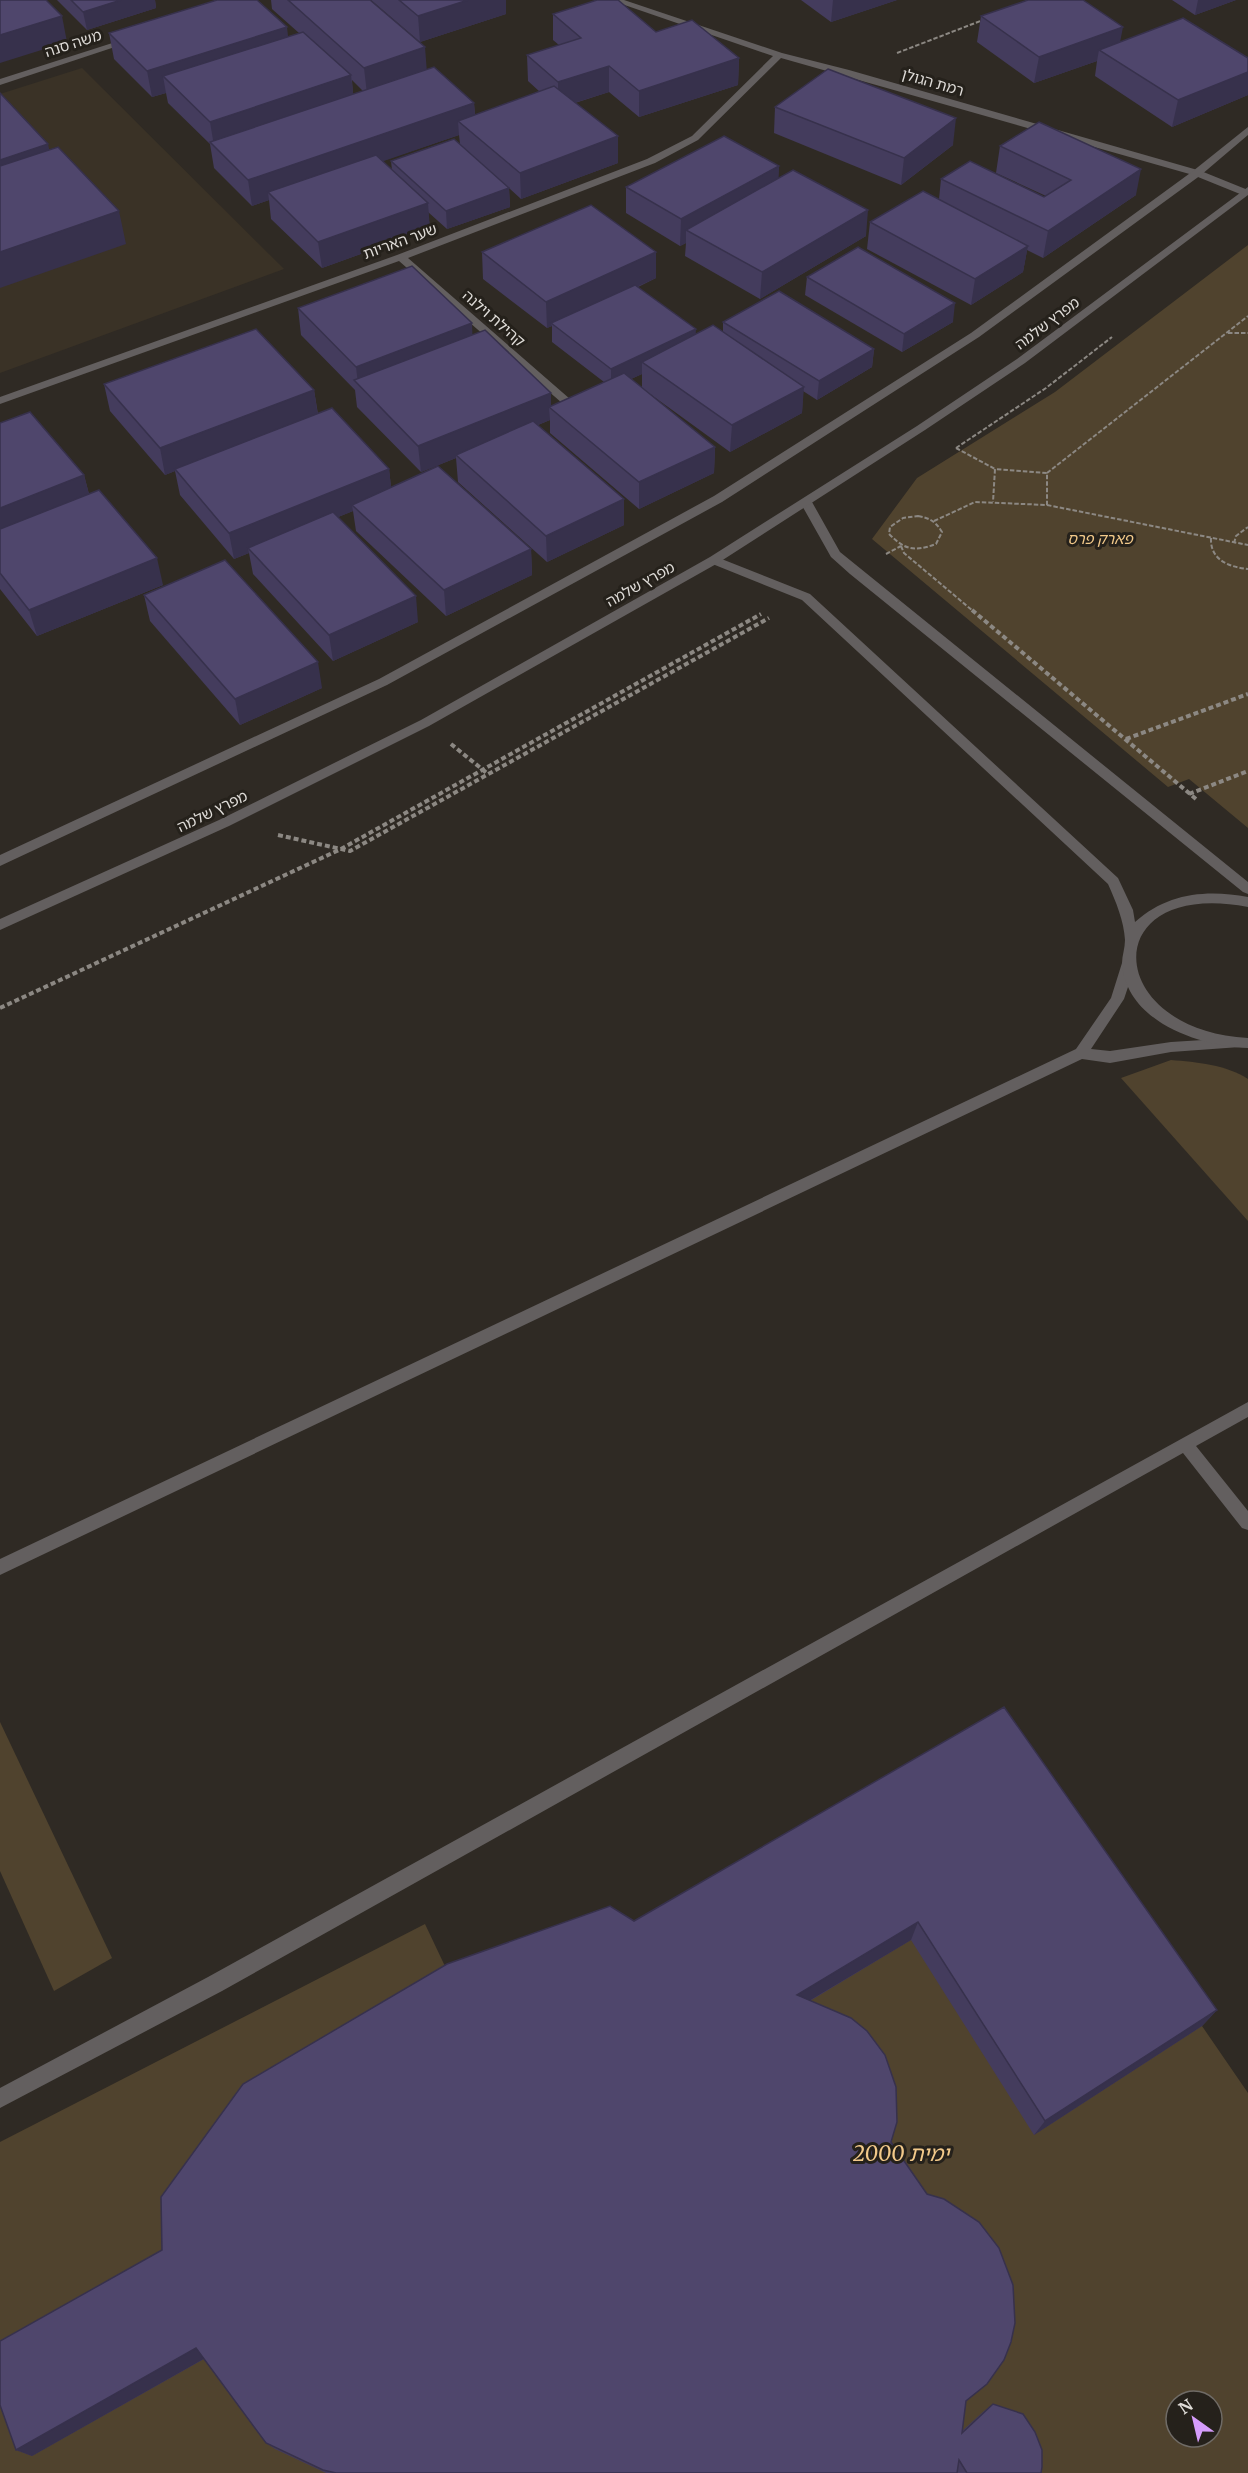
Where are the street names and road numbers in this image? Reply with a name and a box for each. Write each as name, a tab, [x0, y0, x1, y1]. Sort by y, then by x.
street label: משה סנה	[42, 25, 104, 61]
street label: רמת הגולן	[900, 64, 966, 100]
street label: שער האריות	[360, 219, 440, 263]
street label: קהילת וילנה	[459, 286, 529, 350]
street label: מפרץ שלמה	[1011, 293, 1083, 353]
street label: מפרץ שלמה	[602, 557, 678, 611]
street label: מפרץ שלמה	[174, 786, 250, 836]

